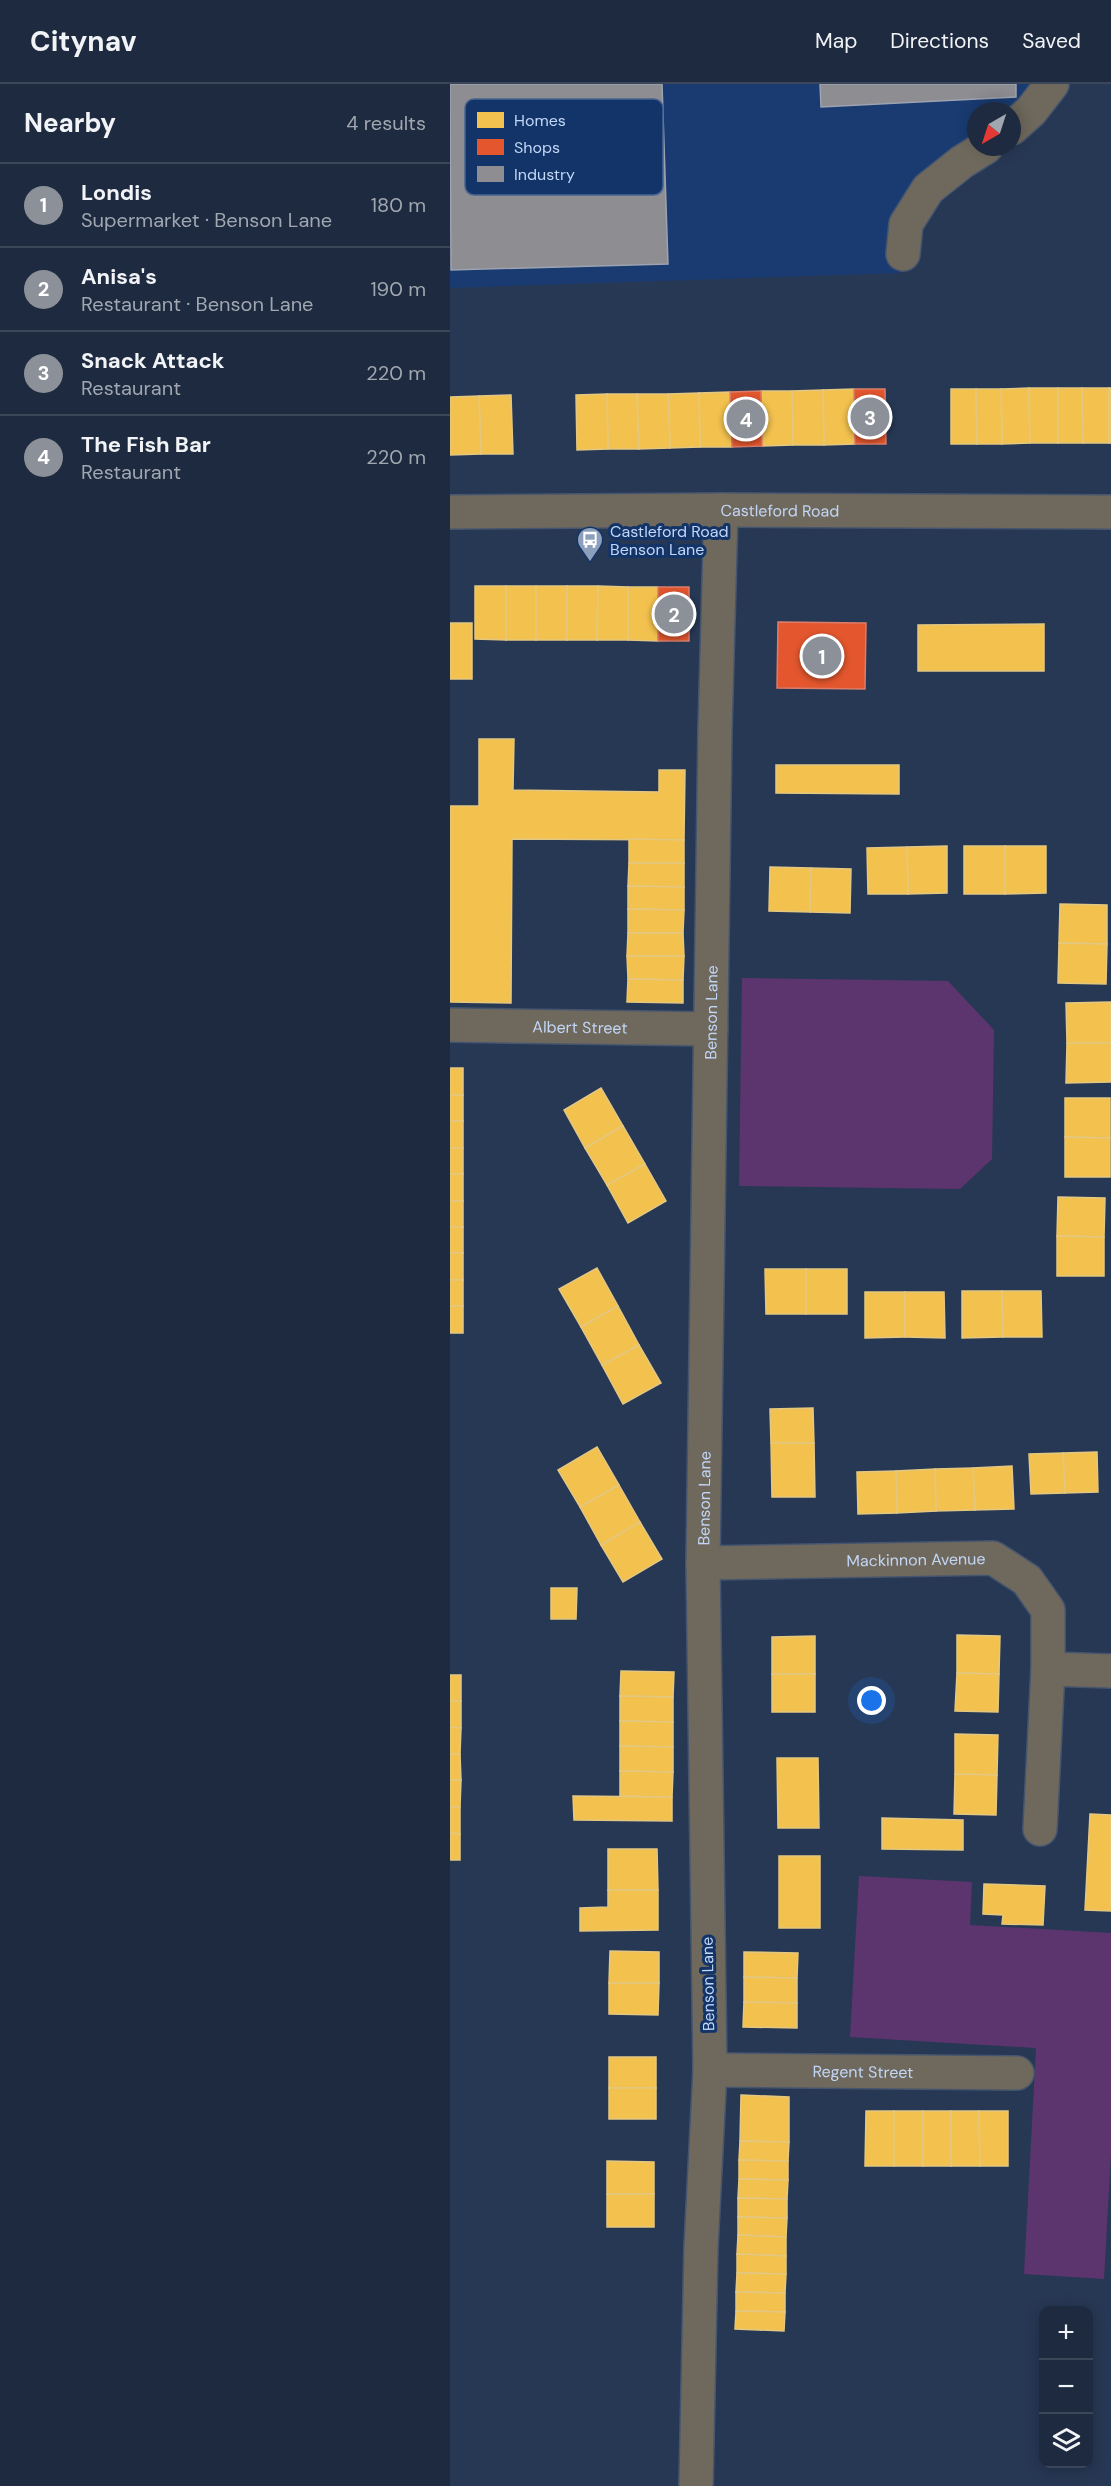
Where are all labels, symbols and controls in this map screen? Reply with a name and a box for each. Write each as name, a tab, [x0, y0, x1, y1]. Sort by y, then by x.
text: Citynav	[30, 23, 136, 60]
text: Map	[815, 27, 857, 55]
text: Directions	[890, 27, 989, 55]
text: Saved	[1022, 27, 1081, 55]
legend	[465, 99, 663, 195]
north arrow	[967, 102, 1021, 156]
text: Nearby	[24, 106, 116, 140]
text: 4 results	[346, 110, 426, 136]
text: Homes	[514, 110, 566, 131]
text: Shops	[514, 137, 560, 158]
text: Industry	[514, 164, 575, 185]
text: Londis	[81, 178, 152, 207]
text: 1	[40, 192, 47, 218]
text: 180 m	[371, 192, 426, 218]
text: Supermarket · Benson Lane	[81, 207, 332, 233]
text: Anisa's	[81, 262, 157, 291]
text: 2	[38, 276, 49, 302]
text: 190 m	[370, 276, 426, 302]
text: Restaurant · Benson Lane	[81, 291, 313, 317]
text: Snack Attack	[81, 346, 225, 375]
text: 3	[37, 360, 50, 386]
text: 220 m	[366, 360, 426, 386]
text: Restaurant	[81, 375, 181, 401]
pin: 3	[850, 394, 890, 440]
pin: 4	[726, 396, 766, 442]
text: The Fish Bar	[81, 430, 211, 459]
text: 4	[37, 444, 50, 470]
text: 220 m	[366, 444, 426, 470]
text: Restaurant	[81, 459, 181, 485]
street label: Castleford Road	[721, 499, 839, 521]
place label: Castleford Road Benson Lane	[610, 521, 729, 560]
bus stop icon: Castleford Road Benson Lane	[575, 525, 605, 563]
pin: 2	[654, 592, 694, 636]
pin: 1	[802, 634, 842, 678]
street label: Benson Lane	[700, 965, 722, 1060]
street label: Albert Street	[532, 1016, 628, 1038]
street label: Benson Lane	[693, 1451, 715, 1546]
street label: Mackinnon Avenue	[846, 1548, 986, 1571]
your location	[857, 1686, 886, 1715]
street label: Benson Lane	[697, 1937, 719, 2031]
street label: Regent Street	[812, 2061, 914, 2082]
map controls	[1039, 2306, 1093, 2468]
button: +	[1039, 2306, 1093, 2360]
button: −	[1039, 2360, 1093, 2414]
button: layers	[1039, 2414, 1093, 2468]

